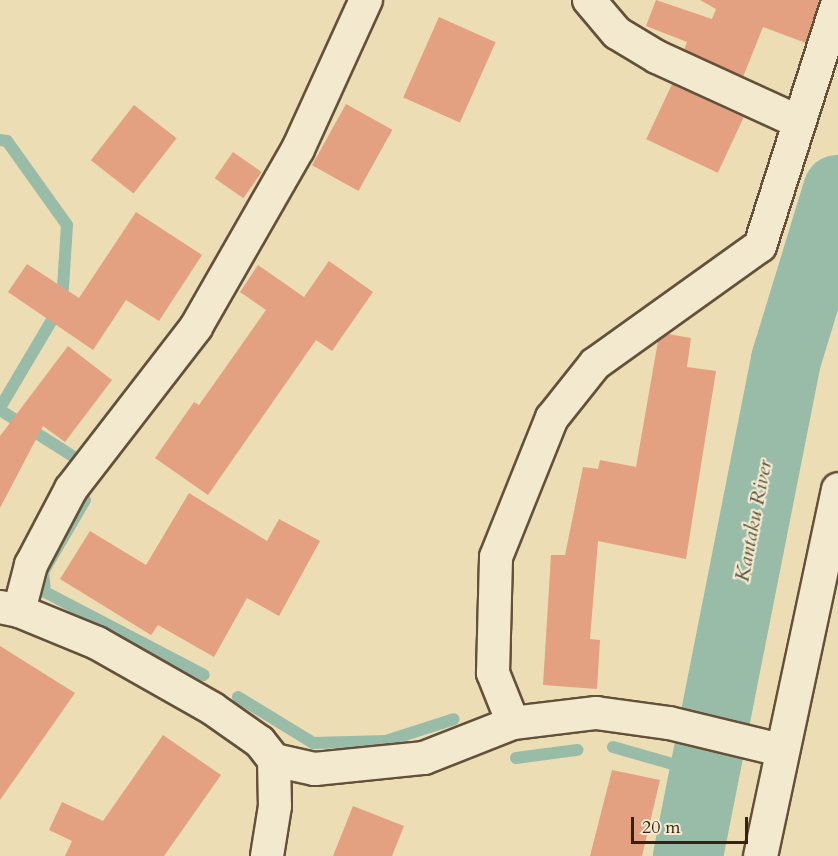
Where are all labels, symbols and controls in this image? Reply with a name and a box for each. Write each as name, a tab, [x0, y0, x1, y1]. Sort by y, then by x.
water label: Kantaku River	[730, 458, 778, 584]
scale bar	[634, 805, 751, 843]
text: 20 m	[642, 815, 681, 840]

